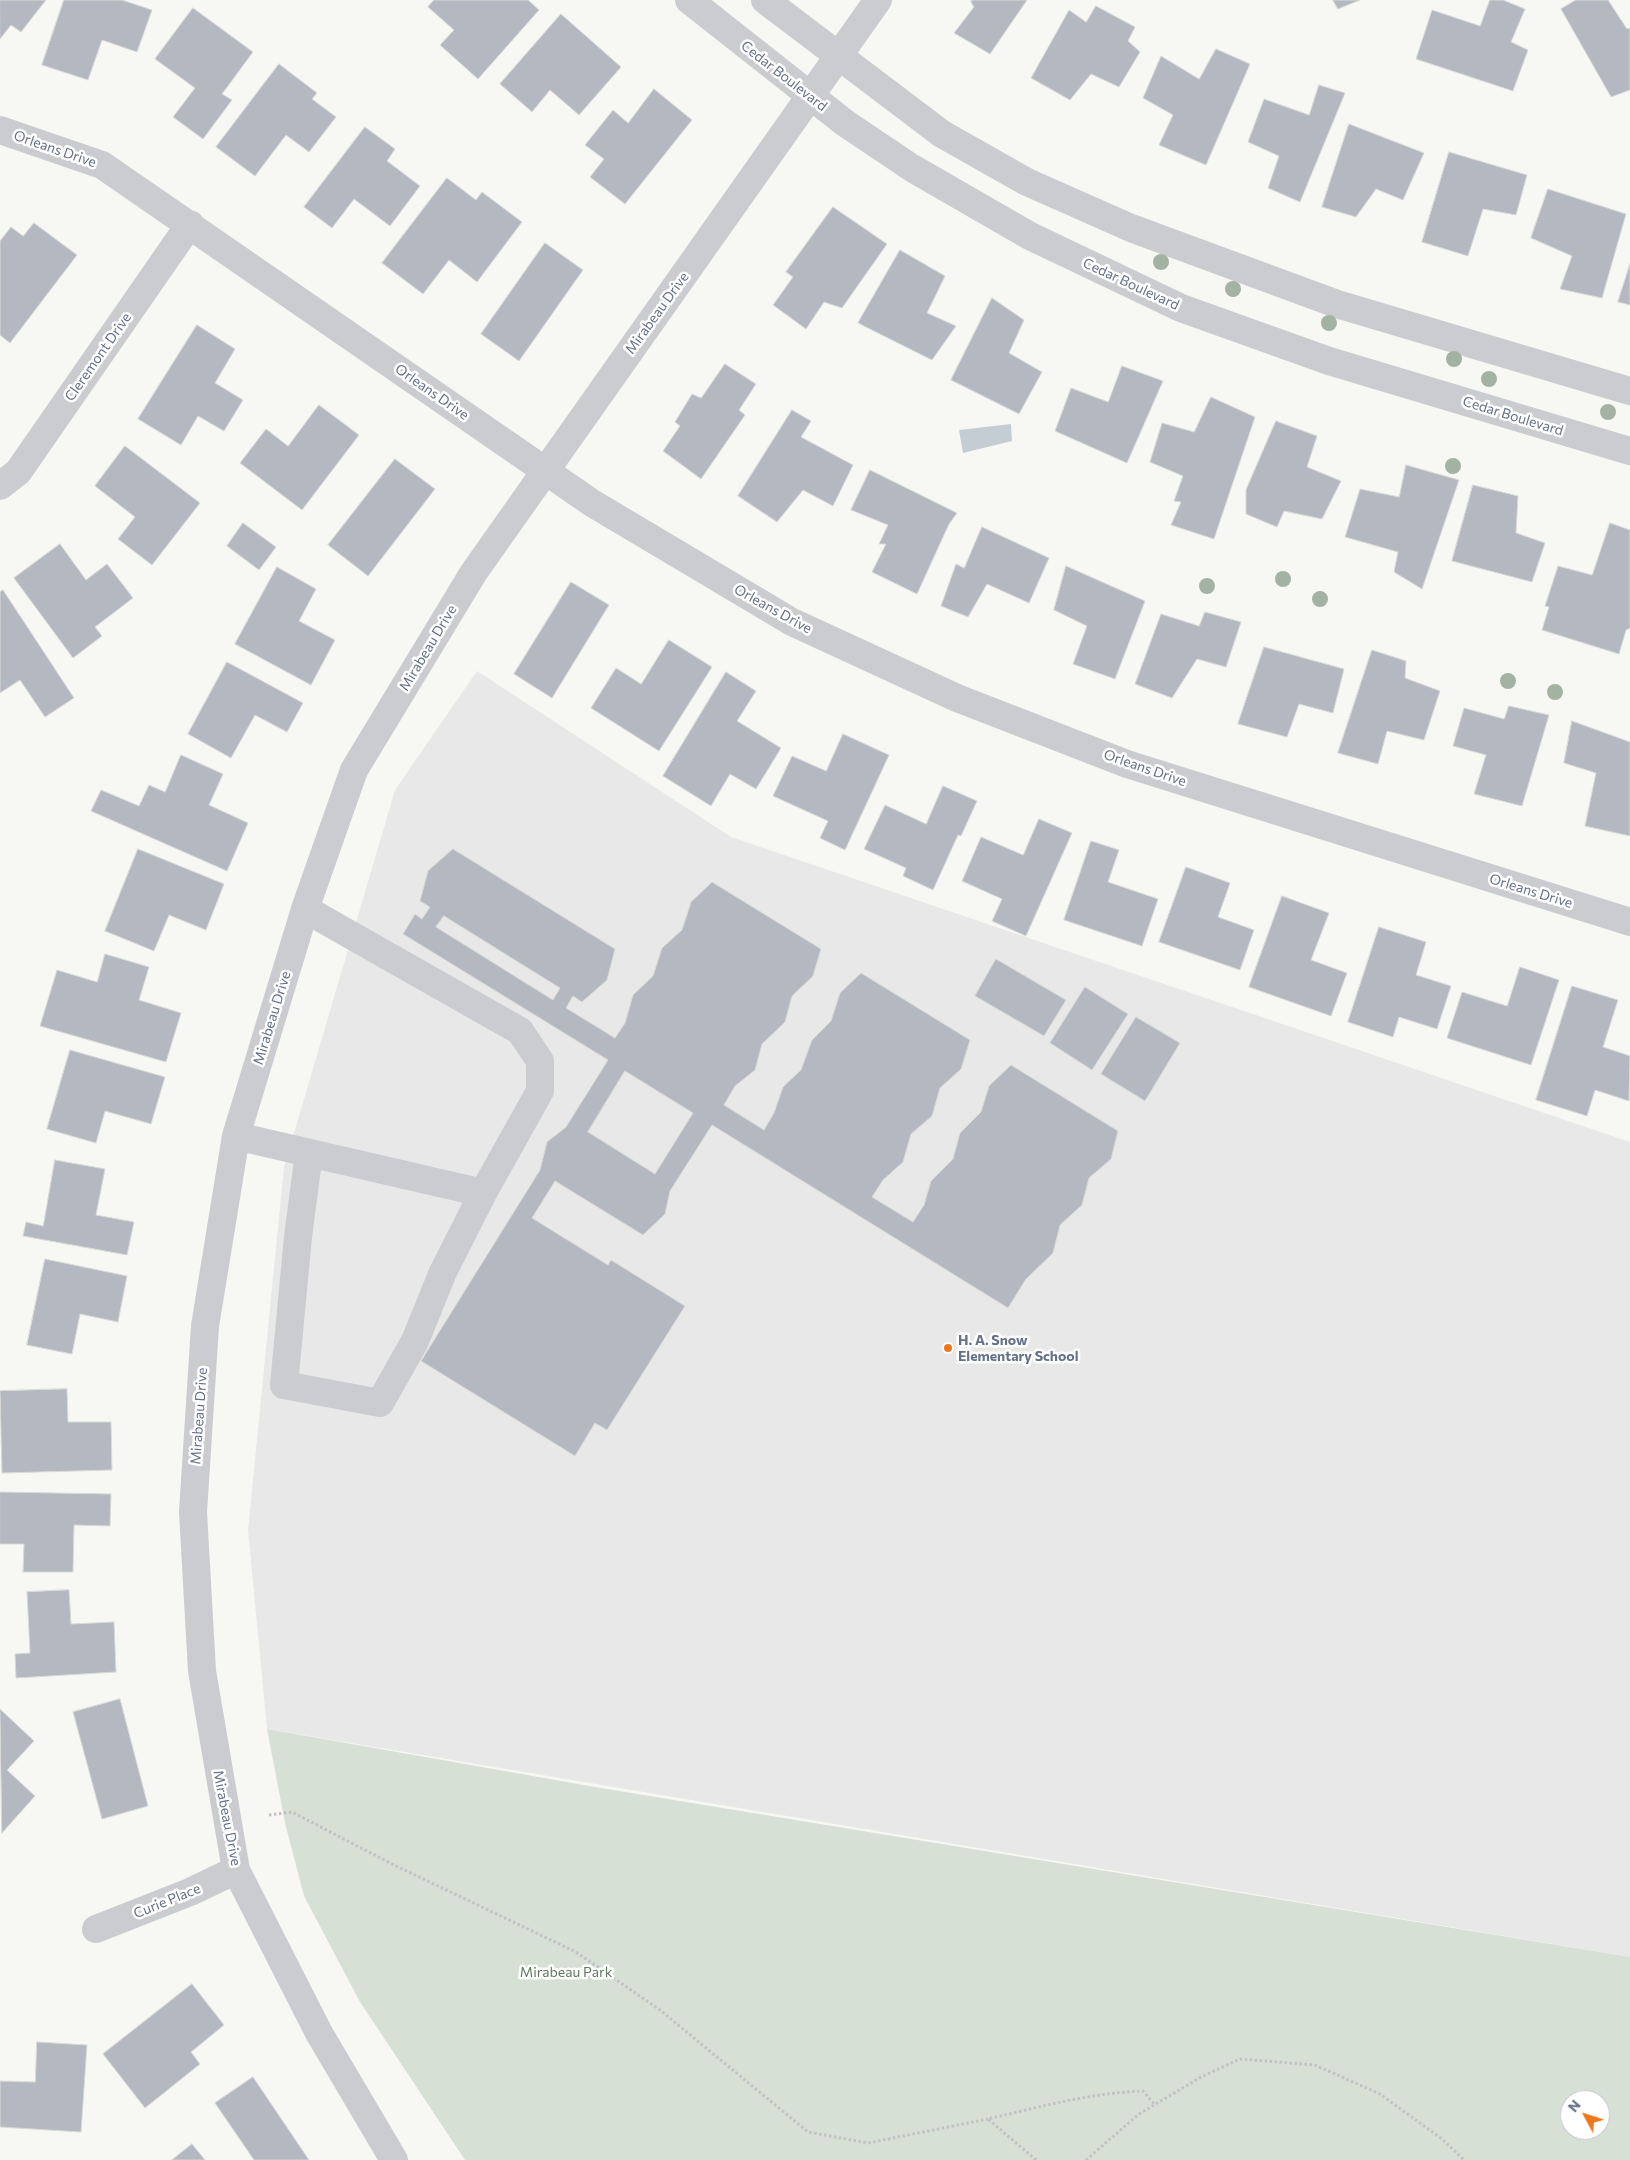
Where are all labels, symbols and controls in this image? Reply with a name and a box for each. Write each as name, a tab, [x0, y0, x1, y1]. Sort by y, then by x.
street label: Cedar Boulevard	[738, 37, 830, 115]
street label: Orleans Drive	[12, 127, 98, 171]
street label: Cedar Boulevard	[1080, 254, 1182, 314]
street label: Mirabeau Drive	[622, 269, 692, 357]
street label: Cleremont Drive	[61, 310, 135, 404]
street label: Orleans Drive	[392, 360, 472, 424]
street label: Cedar Boulevard	[1461, 393, 1565, 439]
street label: Orleans Drive	[731, 581, 815, 637]
street label: Mirabeau Drive	[396, 602, 460, 694]
street label: Orleans Drive	[1102, 746, 1188, 790]
street label: Orleans Drive	[1487, 870, 1575, 912]
street label: Mirabeau Drive	[250, 969, 294, 1067]
place label: H. A. Snow Elementary School	[958, 1332, 1078, 1364]
marker: H. A. Snow Elementary School	[942, 1342, 954, 1354]
street label: Mirabeau Drive	[187, 1367, 211, 1465]
street label: Mirabeau Drive	[209, 1769, 245, 1867]
street label: Curie Place	[131, 1880, 203, 1922]
park label: Mirabeau Park	[520, 1964, 612, 1980]
north arrow	[1560, 2090, 1610, 2140]
text: N	[1564, 2096, 1584, 2115]

